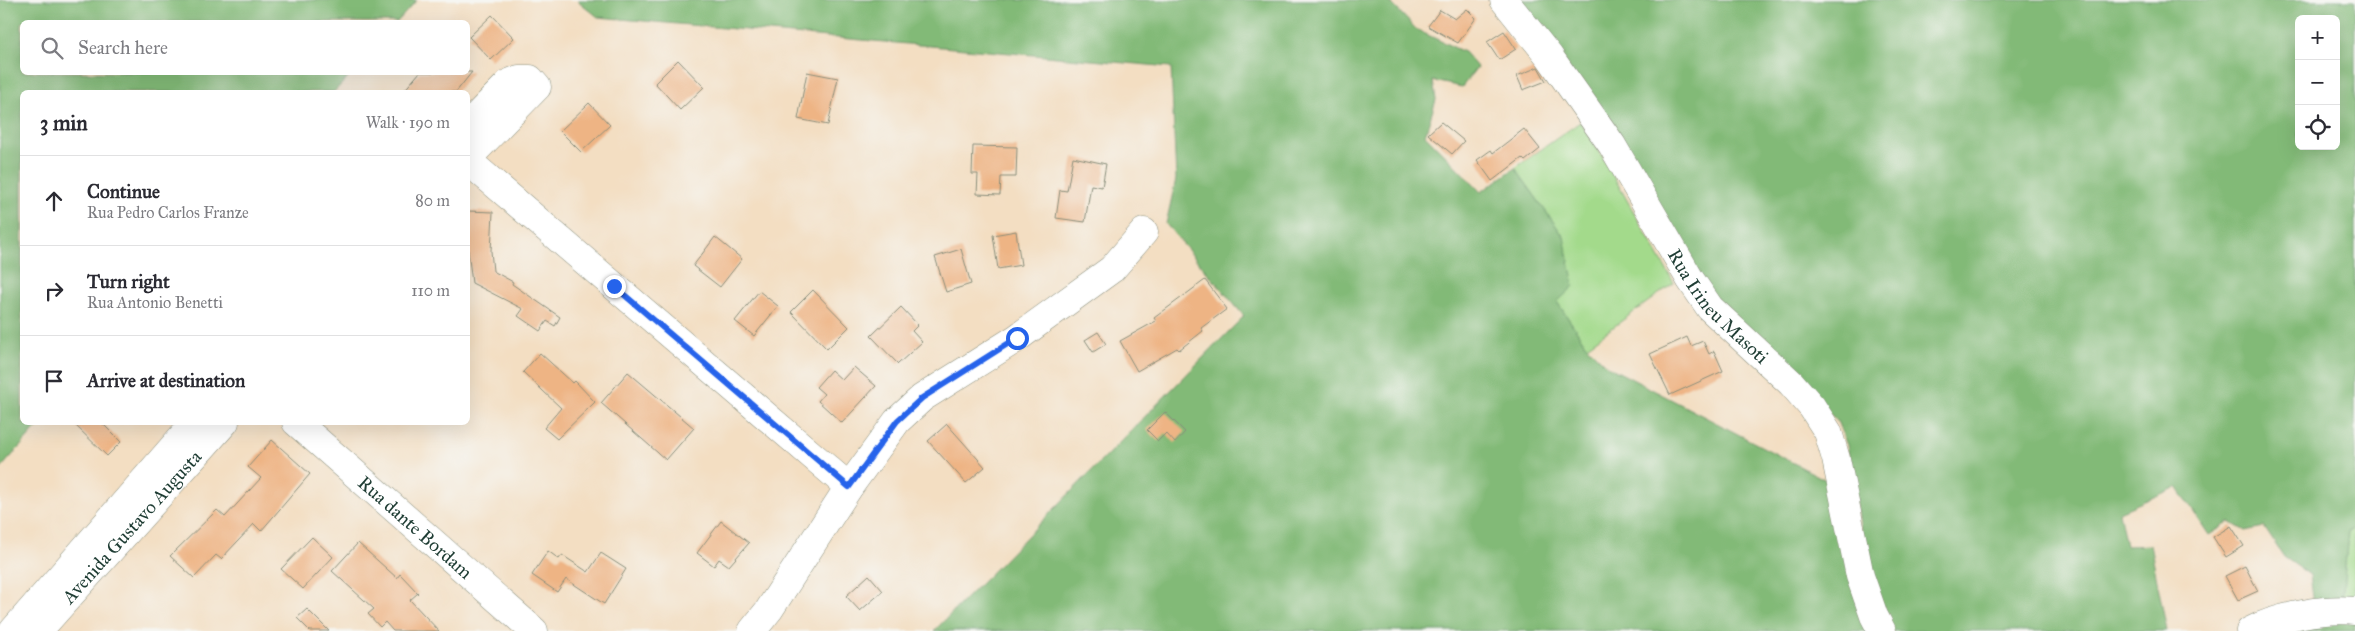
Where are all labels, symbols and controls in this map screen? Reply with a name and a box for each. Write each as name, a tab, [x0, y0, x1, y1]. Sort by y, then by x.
map controls	[2295, 15, 2340, 150]
button: +	[2295, 15, 2340, 60]
search box	[20, 20, 470, 75]
icon: search	[38, 34, 66, 62]
text: Search here	[78, 36, 168, 59]
button: −	[2295, 60, 2340, 105]
button: locate	[2295, 105, 2340, 150]
text: 3 min	[40, 110, 88, 136]
text: Walk · 190 m	[366, 113, 450, 132]
text: Continue	[87, 180, 160, 203]
icon: ahead	[40, 187, 68, 215]
text: 80 m	[415, 191, 450, 210]
text: Rua Pedro Carlos Franze	[87, 203, 249, 222]
street label: Rua Irineu Masoti	[1663, 244, 1774, 368]
text: Turn right	[87, 270, 170, 293]
route end	[603, 275, 626, 298]
icon: right	[40, 277, 68, 305]
text: 110 m	[411, 281, 450, 300]
text: Rua Antonio Benetti	[87, 293, 223, 312]
route start	[1006, 327, 1029, 350]
icon: arrive	[40, 367, 68, 395]
text: Arrive at destination	[87, 369, 245, 392]
street label: Avenida Gustavo Augusta	[56, 445, 207, 609]
street label: Rua dante Bordam	[353, 470, 477, 583]

